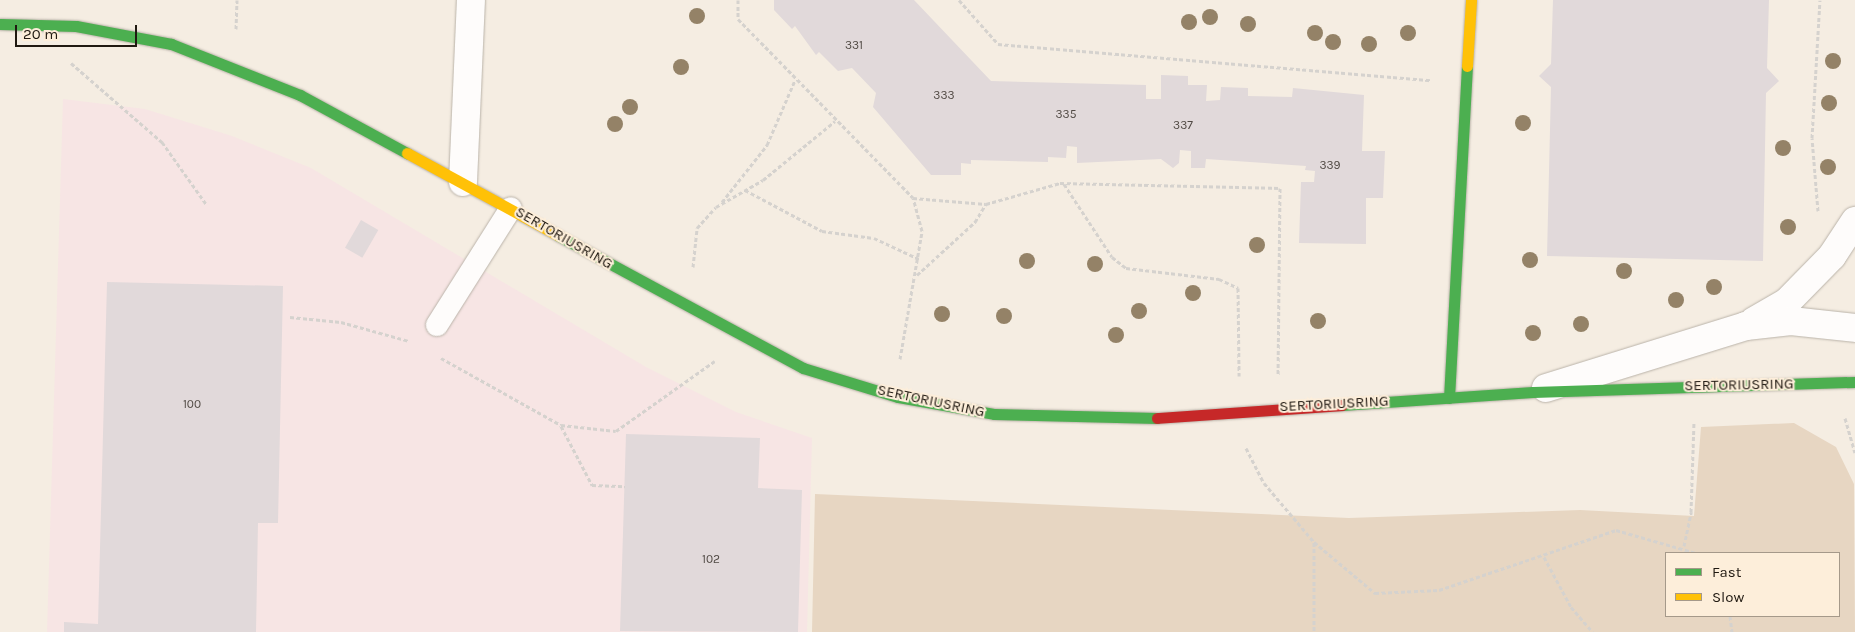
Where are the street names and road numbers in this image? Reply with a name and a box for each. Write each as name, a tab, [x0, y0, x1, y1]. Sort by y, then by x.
street label: SERTORIUSRING	[512, 203, 616, 273]
street label: SERTORIUSRING	[1684, 375, 1794, 395]
street label: SERTORIUSRING	[876, 381, 986, 421]
street label: SERTORIUSRING	[1279, 392, 1389, 416]

